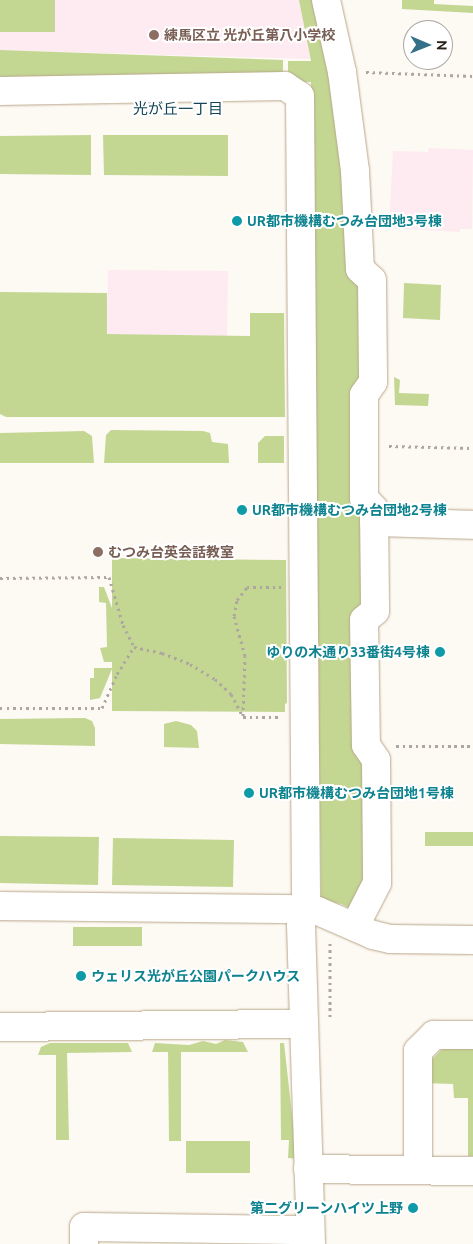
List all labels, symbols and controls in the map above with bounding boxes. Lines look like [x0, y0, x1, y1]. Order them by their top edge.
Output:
north arrow [403, 20, 453, 70]
place label: 練馬区立 光が丘第八小学校 [164, 27, 335, 43]
marker: 練馬区立 光が丘第八小学校 [148, 29, 160, 41]
text: N [434, 40, 450, 51]
district label: 光が丘一丁目 [133, 100, 223, 118]
place label: UR都市機構むつみ台団地3号棟 [247, 213, 442, 229]
marker: UR都市機構むつみ台団地3号棟 [231, 215, 243, 227]
place label: UR都市機構むつみ台団地2号棟 [252, 502, 447, 518]
marker: UR都市機構むつみ台団地2号棟 [236, 504, 248, 516]
place label: むつみ台英会話教室 [108, 544, 234, 560]
marker: むつみ台英会話教室 [92, 546, 104, 558]
place label: ゆりの木通り33番街4号棟 [266, 644, 430, 660]
marker: ゆりの木通り33番街4号棟 [434, 646, 446, 658]
place label: UR都市機構むつみ台団地1号棟 [259, 785, 454, 801]
marker: UR都市機構むつみ台団地1号棟 [243, 787, 255, 799]
place label: ウェリス光が丘公園パークハウス [91, 968, 301, 984]
marker: ウェリス光が丘公園パークハウス [75, 970, 87, 982]
place label: 第二グリーンハイツ上野 [249, 1200, 403, 1216]
marker: 第二グリーンハイツ上野 [407, 1202, 419, 1214]

